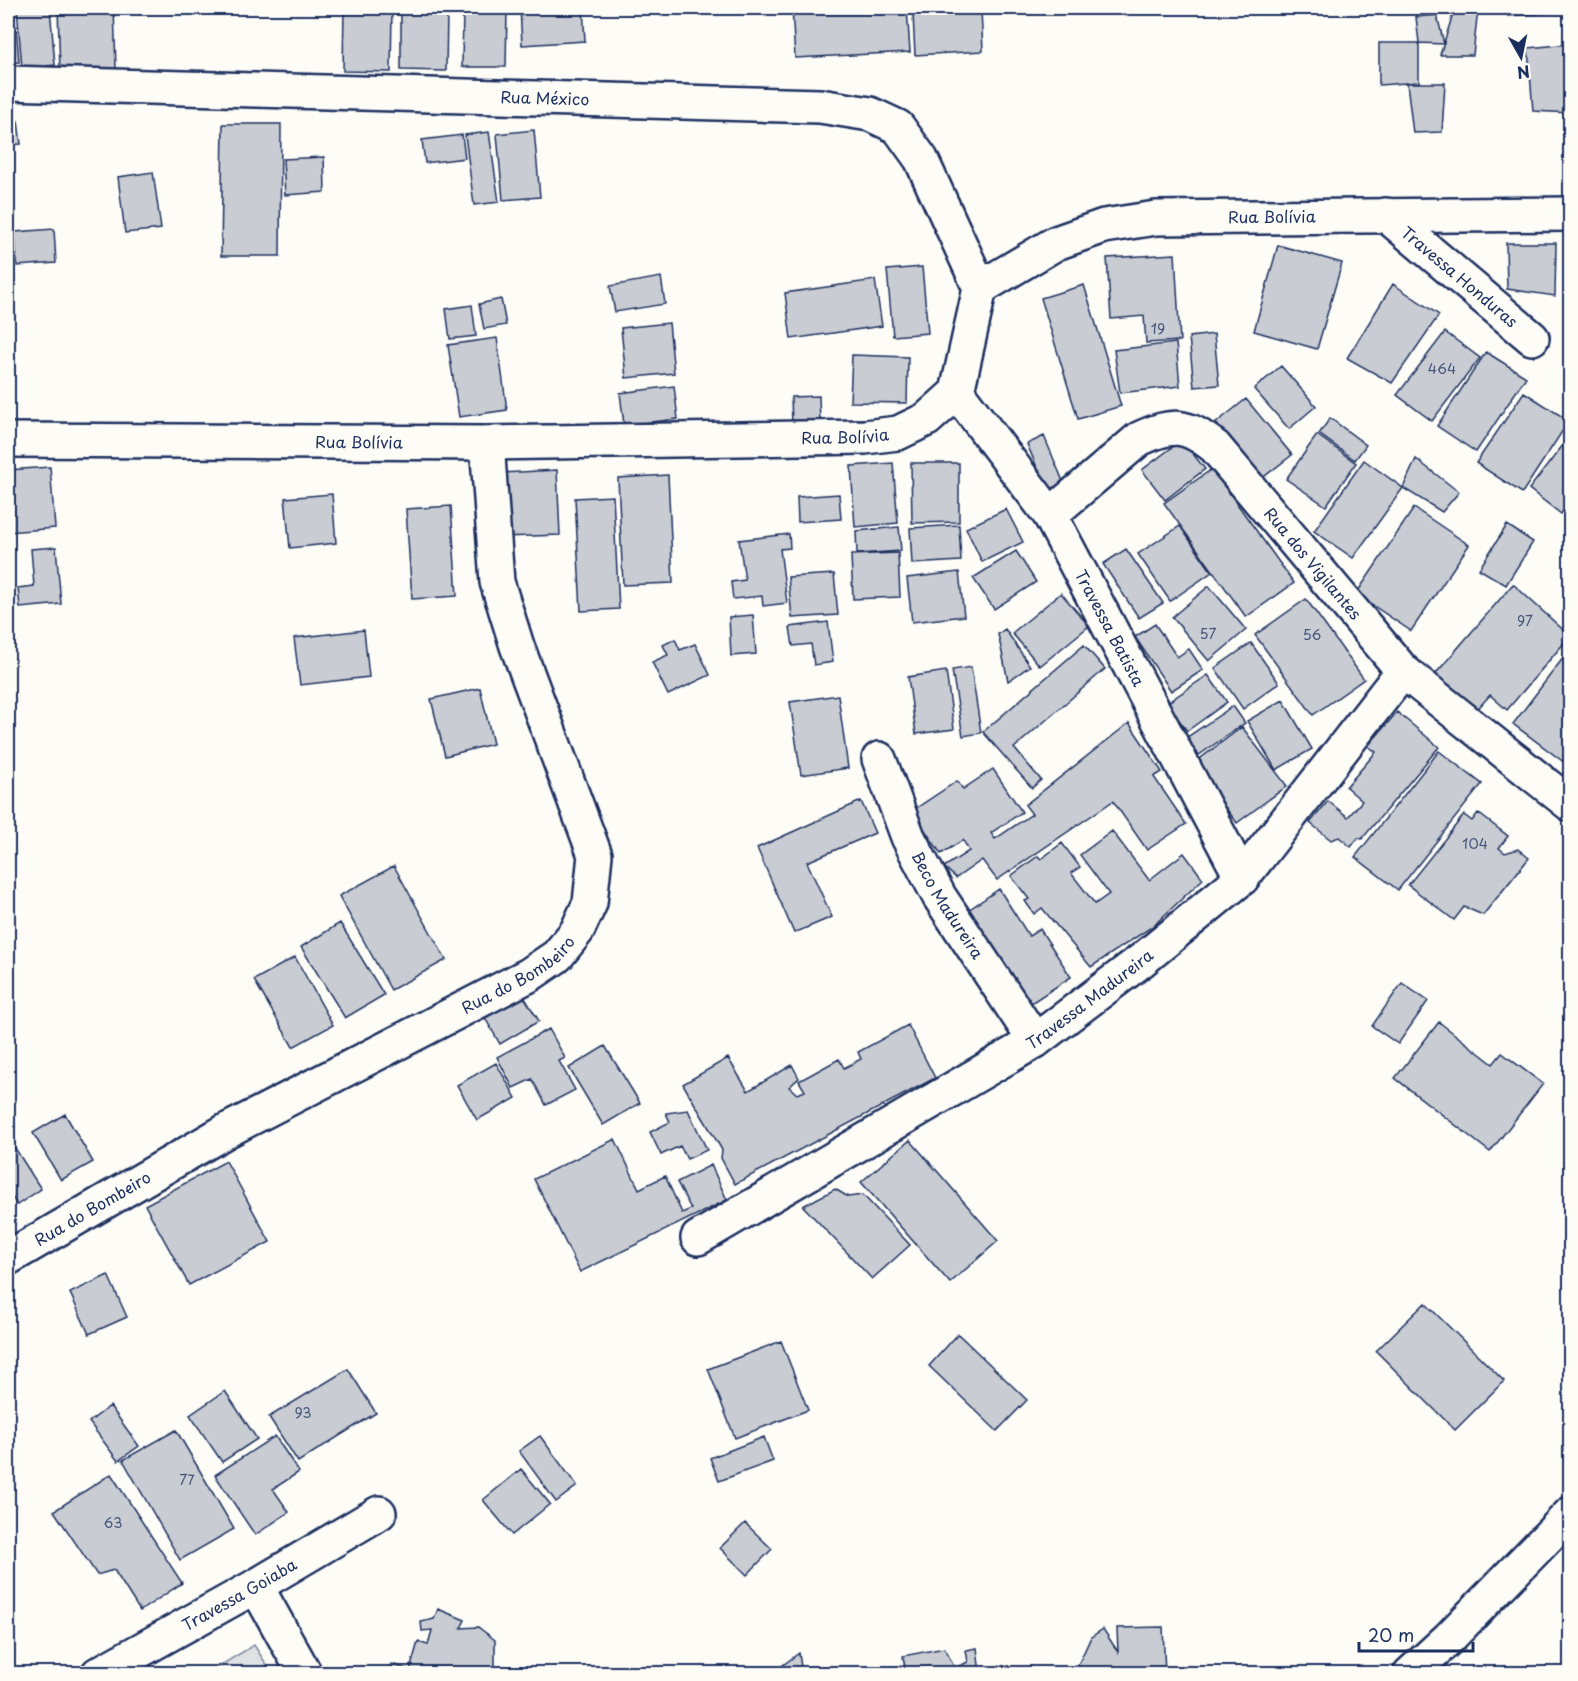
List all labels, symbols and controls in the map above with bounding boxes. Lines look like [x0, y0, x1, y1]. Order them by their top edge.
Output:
north arrow [1491, 27, 1551, 87]
text: N [1515, 60, 1532, 86]
street label: Rua México [500, 84, 590, 110]
street label: Rua Bolívia [1228, 203, 1316, 228]
street label: Travessa Honduras [1397, 220, 1524, 332]
house number: 19 [1151, 318, 1165, 339]
house number: 464 [1428, 358, 1456, 379]
street label: Rua Bolívia [801, 421, 890, 449]
street label: Rua Bolívia [315, 429, 403, 453]
street label: Rua dos Vigilantes [1259, 501, 1368, 624]
street label: Travessa Batista [1070, 565, 1151, 690]
house number: 97 [1517, 610, 1533, 631]
house number: 57 [1200, 623, 1216, 644]
house number: 56 [1303, 624, 1322, 645]
house number: 104 [1462, 833, 1488, 854]
street label: Beco Madureira [906, 847, 990, 963]
street label: Rua do Bombeiro [457, 930, 580, 1019]
street label: Travessa Madureira [1021, 943, 1158, 1055]
street label: Rua do Bombeiro [30, 1164, 155, 1251]
house number: 93 [294, 1402, 312, 1423]
house number: 77 [179, 1469, 195, 1490]
house number: 63 [104, 1512, 122, 1533]
street label: Travessa Goiaba [177, 1552, 301, 1636]
scale bar [1359, 1615, 1473, 1653]
text: 20 m [1368, 1621, 1414, 1648]

